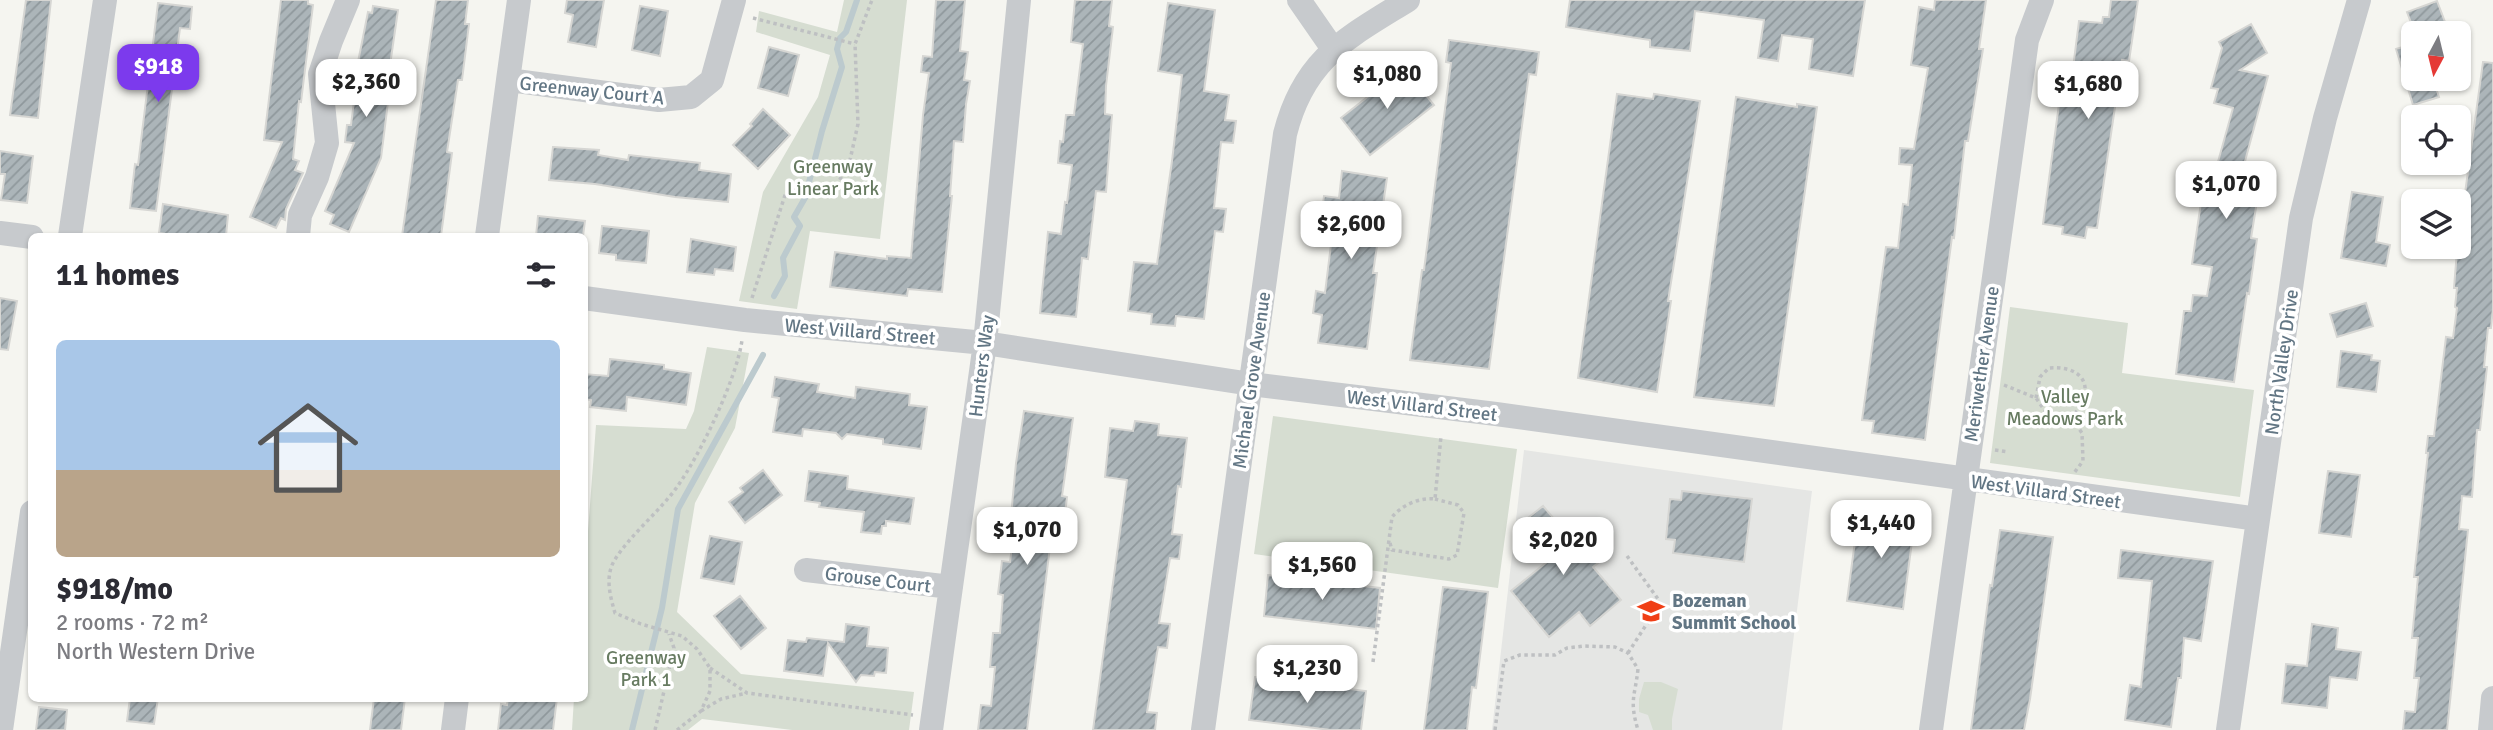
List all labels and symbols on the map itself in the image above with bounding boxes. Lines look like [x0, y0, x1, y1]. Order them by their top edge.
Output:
north arrow [2401, 21, 2471, 91]
pin: $918 [117, 44, 199, 104]
pin: $1,080 [1330, 52, 1444, 111]
pin: $2,360 [309, 60, 423, 119]
pin: $1,680 [2031, 61, 2145, 121]
street label: Greenway Court A [518, 71, 666, 111]
park label: Greenway Linear Park [787, 155, 879, 201]
pin: $1,070 [2169, 162, 2283, 221]
pin: $2,600 [1294, 202, 1408, 261]
street label: Meriwether Avenue [1959, 285, 2005, 444]
street label: North Valley Drive [2260, 288, 2304, 436]
street label: Michael Grove Avenue [1228, 290, 1276, 470]
street label: West Villard Street [783, 313, 937, 351]
street label: Hunters Way [964, 314, 1000, 419]
street label: West Villard Street [1345, 385, 1499, 427]
park label: Valley Meadows Park [2007, 385, 2124, 431]
street label: West Villard Street [1969, 470, 2123, 514]
pin: $1,440 [1824, 500, 1938, 560]
pin: $1,070 [970, 508, 1084, 567]
pin: $2,020 [1506, 518, 1620, 577]
pin: $1,560 [1265, 542, 1379, 602]
street label: Grouse Court [823, 562, 933, 598]
place label: Bozeman Summit School [1672, 589, 1796, 635]
school or university icon: Bozeman Summit School [1636, 596, 1666, 626]
park label: Greenway Park 1 [606, 646, 686, 692]
pin: $1,230 [1250, 646, 1364, 705]

